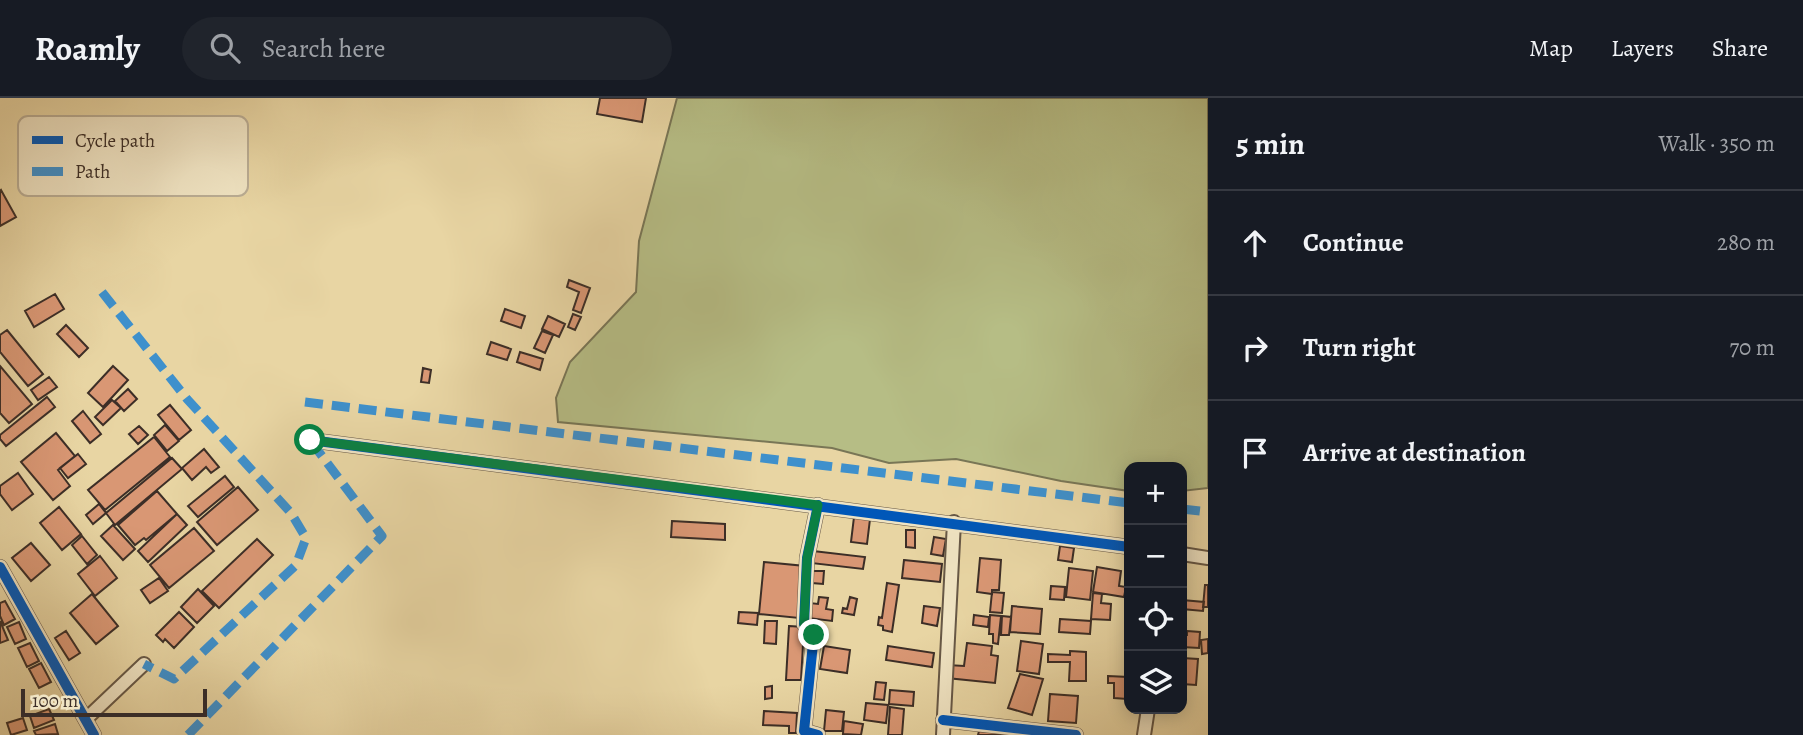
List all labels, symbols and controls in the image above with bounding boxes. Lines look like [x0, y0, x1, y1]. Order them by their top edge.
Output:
search box [182, 17, 672, 80]
text: Roamly [35, 26, 140, 71]
icon: search [206, 29, 244, 67]
text: Search here [262, 31, 385, 66]
text: Map [1529, 32, 1573, 64]
text: Layers [1611, 32, 1674, 64]
text: Share [1712, 32, 1768, 64]
legend [18, 116, 248, 196]
text: 5 min [1236, 124, 1305, 164]
text: Cycle path [75, 128, 155, 154]
text: Walk · 350 m [1659, 128, 1775, 159]
text: Path [75, 159, 110, 185]
icon: ahead [1236, 224, 1274, 262]
text: Continue [1303, 225, 1404, 260]
text: 280 m [1717, 227, 1775, 258]
icon: right [1236, 329, 1274, 367]
text: Turn right [1303, 330, 1416, 365]
text: 70 m [1729, 332, 1775, 363]
route start [294, 424, 325, 455]
icon: arrive [1236, 434, 1274, 472]
text: Arrive at destination [1303, 435, 1526, 470]
map controls [1124, 462, 1187, 714]
button: + [1124, 462, 1187, 525]
button: − [1124, 525, 1187, 588]
button: locate [1124, 588, 1187, 651]
route end [798, 619, 829, 650]
button: layers [1124, 651, 1187, 714]
scale bar [21, 686, 206, 718]
text: 100 m [32, 688, 78, 714]

